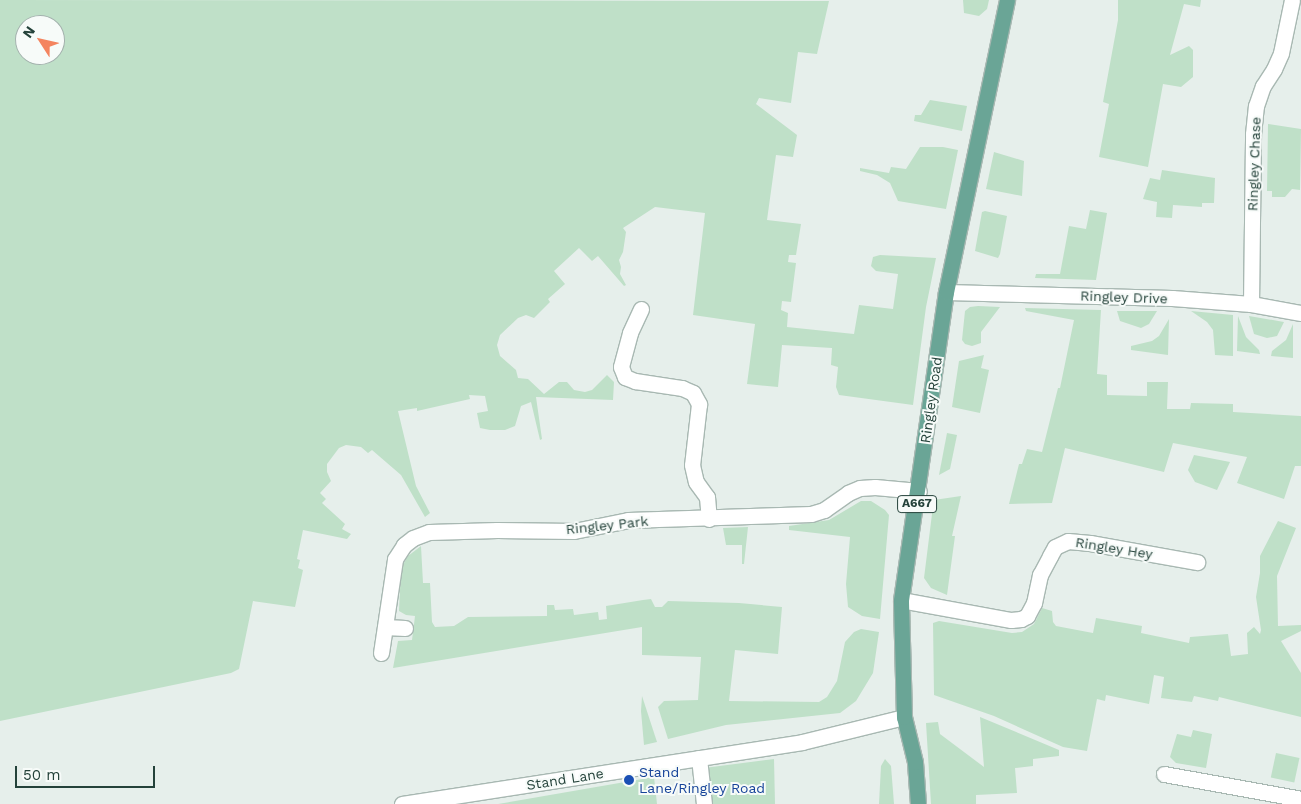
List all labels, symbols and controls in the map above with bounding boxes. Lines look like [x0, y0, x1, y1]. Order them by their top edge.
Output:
north arrow [15, 15, 65, 65]
text: N [19, 23, 38, 41]
street label: Ringley Chase [1244, 116, 1264, 212]
street label: Ringley Drive [1080, 287, 1168, 307]
street label: Ringley Road [917, 356, 945, 444]
road number: A667 [897, 494, 937, 514]
street label: Ringley Park [565, 512, 649, 538]
street label: Ringley Hey [1074, 534, 1154, 562]
scale bar [18, 756, 158, 788]
place label: Stand Lane/Ringley Road [639, 764, 765, 796]
street label: Stand Lane [525, 765, 605, 793]
text: 50 m [23, 766, 60, 784]
marker: Stand Lane/Ringley Road [623, 774, 635, 786]

